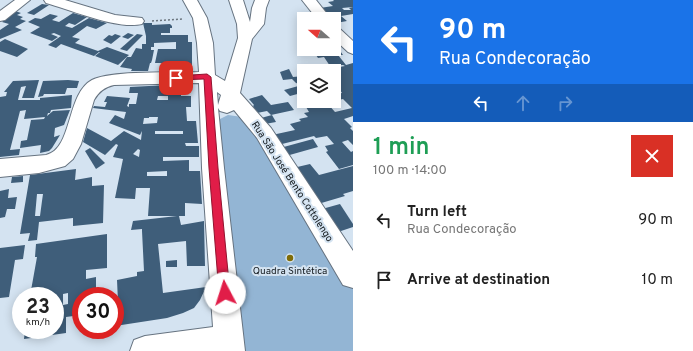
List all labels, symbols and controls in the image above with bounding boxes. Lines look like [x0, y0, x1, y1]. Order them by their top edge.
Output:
north arrow [297, 12, 341, 56]
map controls [297, 12, 341, 108]
text: 90 m [439, 13, 506, 49]
icon: left [373, 16, 425, 68]
text: Rua Condecoração [439, 48, 591, 71]
pin [159, 61, 193, 95]
button: layers [297, 64, 341, 108]
icon: arrive [165, 67, 187, 89]
icon: left [470, 92, 492, 114]
icon: ahead [512, 92, 534, 114]
icon: right [554, 92, 576, 114]
street label: Rua São José Bento Cottolengo [248, 119, 336, 245]
text: 1 min [373, 133, 430, 163]
button: close [631, 135, 673, 177]
text: 100 m · 14:00 [373, 163, 447, 179]
text: Turn left [407, 203, 467, 222]
icon: left [373, 209, 395, 231]
text: 90 m [638, 211, 673, 230]
text: Rua Condecoração [407, 222, 517, 238]
marker: Quadra Sintética [285, 253, 295, 263]
place label: Quadra Sintética [253, 265, 327, 278]
icon: arrive [373, 269, 395, 291]
text: Arrive at destination [407, 271, 550, 290]
text: 10 m [642, 271, 673, 290]
position arrow [204, 272, 246, 314]
speed limit sign: 30 [72, 287, 124, 339]
text: 23 [26, 295, 50, 321]
text: km/h [26, 316, 50, 329]

